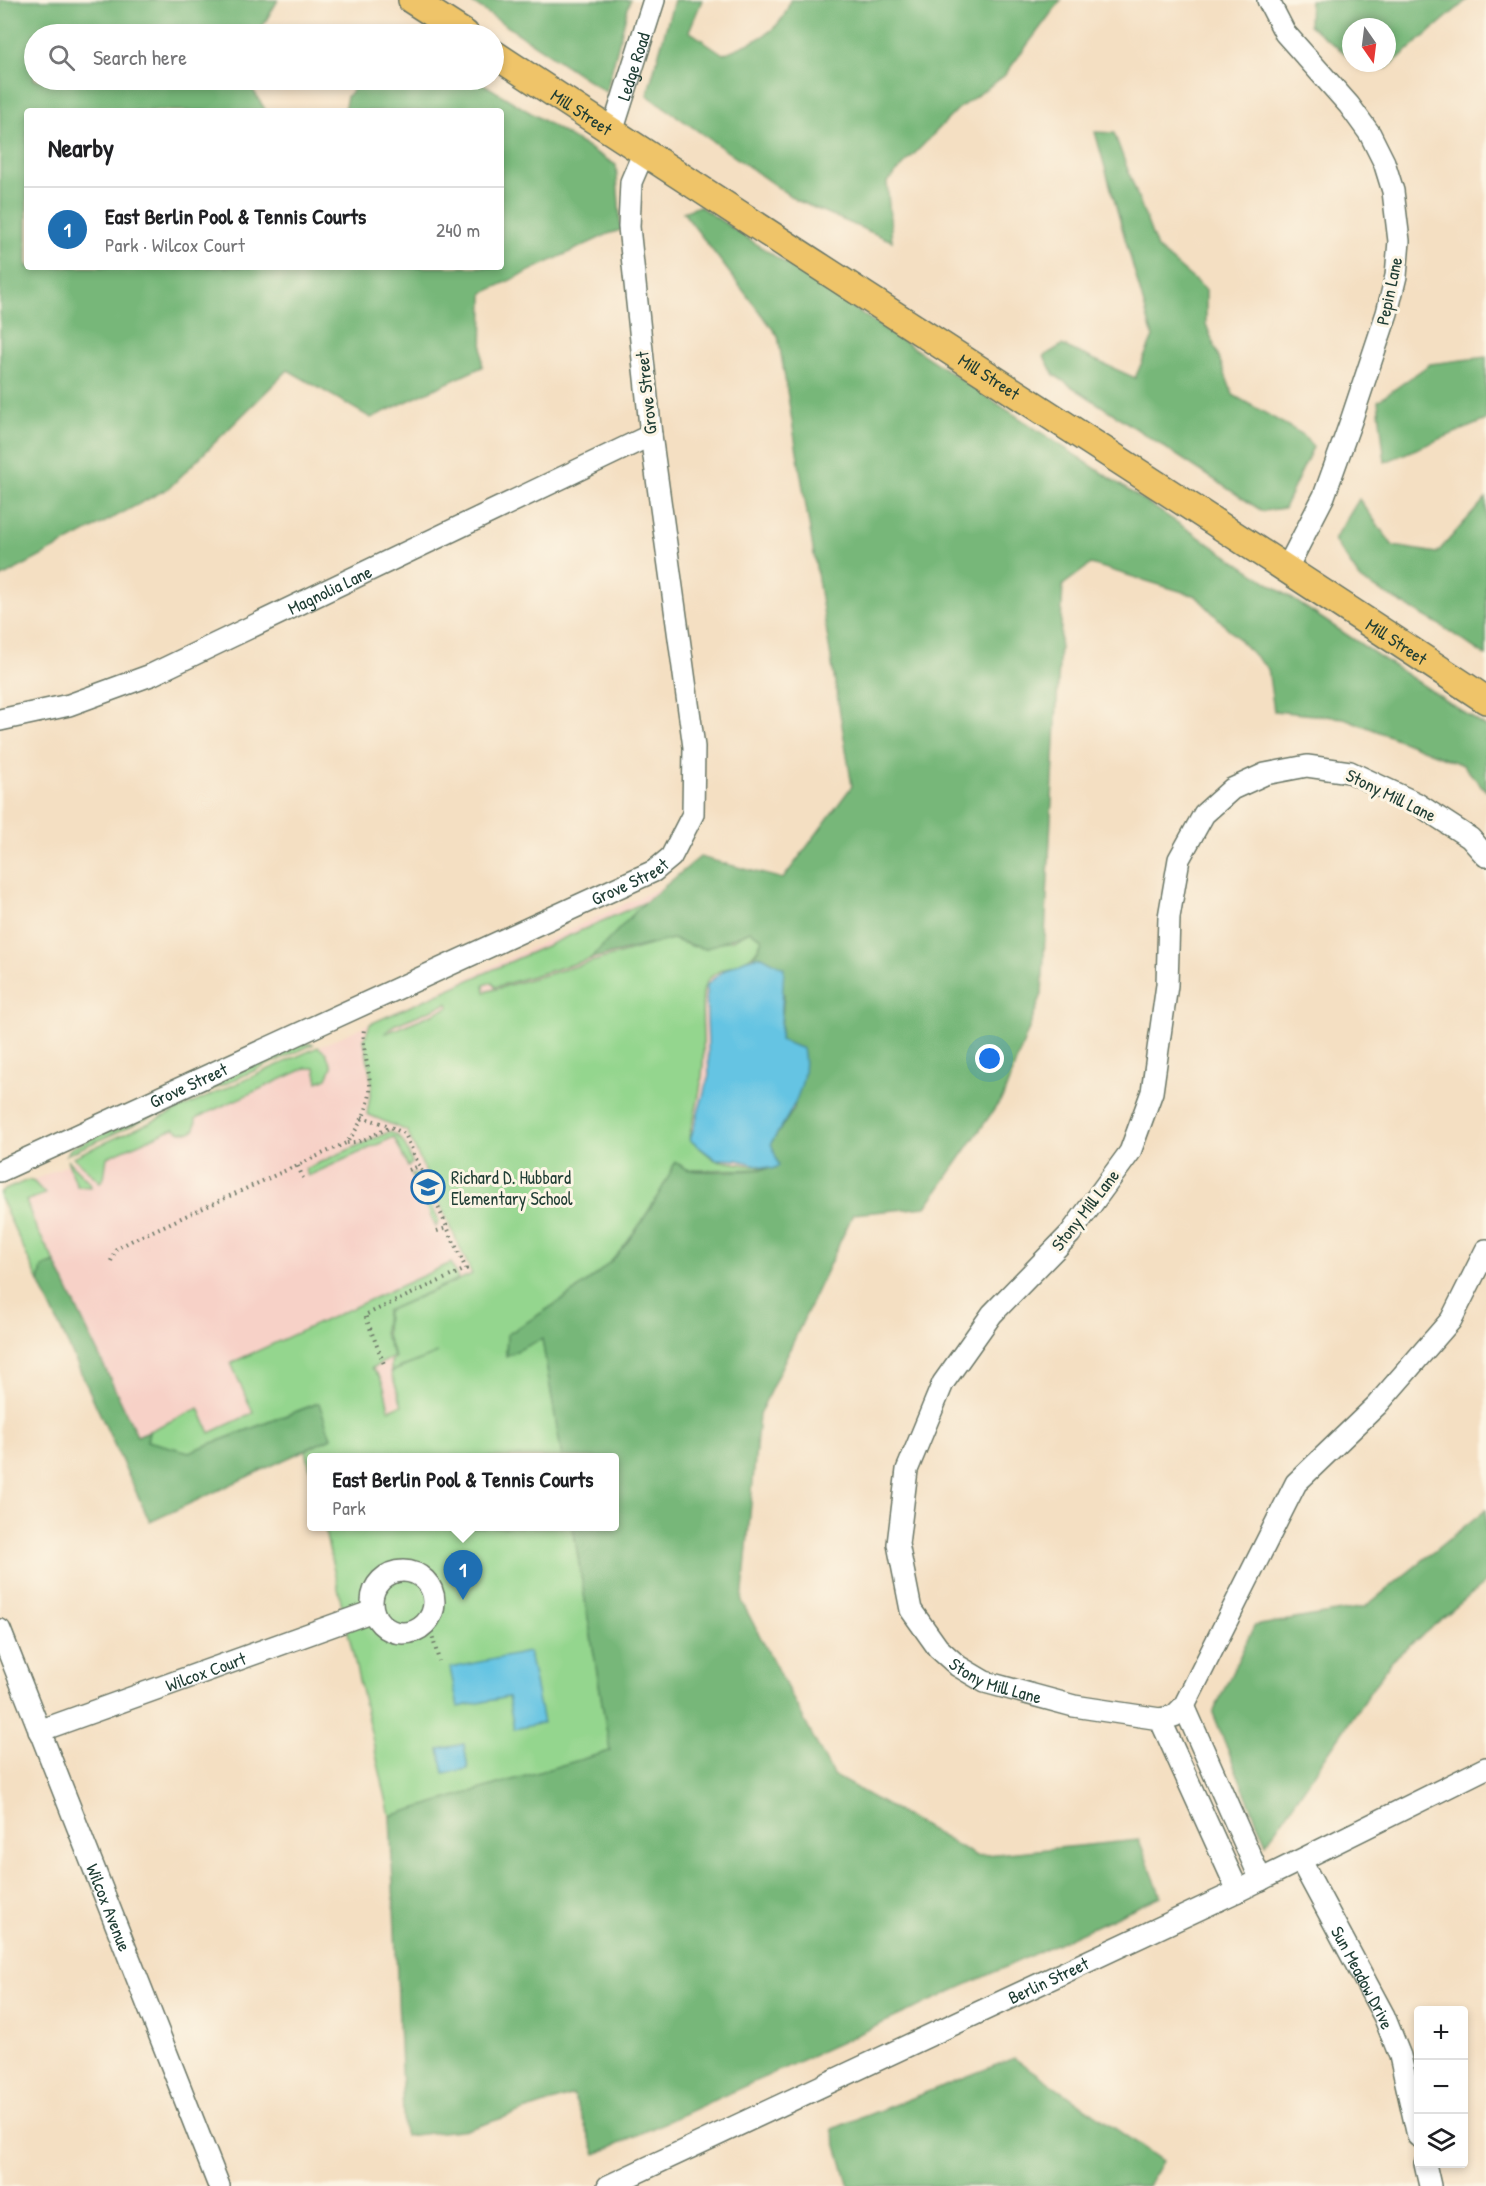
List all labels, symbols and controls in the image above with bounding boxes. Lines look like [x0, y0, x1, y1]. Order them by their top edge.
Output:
north arrow [1342, 18, 1396, 72]
search box [24, 24, 504, 90]
street label: Ledge Road [610, 29, 655, 103]
icon: search [45, 41, 78, 74]
text: Search here [93, 42, 187, 72]
street label: Mill Street [546, 82, 618, 141]
text: Nearby [48, 130, 114, 165]
text: East Berlin Pool & Tennis Courts [105, 201, 366, 231]
text: 1 [64, 216, 71, 243]
text: 240 m [436, 216, 480, 243]
text: Park · Wilcox Court [105, 231, 245, 258]
street label: Pepin Lane [1370, 255, 1408, 327]
street label: Mill Street [954, 347, 1026, 406]
street label: Grove Street [629, 350, 663, 436]
street label: Magnolia Lane [283, 558, 376, 620]
street label: Mill Street [1361, 612, 1433, 671]
street label: Stony Mill Lane [1342, 762, 1440, 828]
street label: Grove Street [587, 851, 674, 911]
your location [975, 1044, 1004, 1073]
street label: Grove Street [145, 1056, 232, 1113]
street label: Stony Mill Lane [1045, 1164, 1125, 1256]
place label: Richard D. Hubbard Elementary School [451, 1165, 573, 1211]
school or university icon: Richard D. Hubbard Elementary School [410, 1169, 446, 1205]
popup [307, 1453, 619, 1531]
text: East Berlin Pool & Tennis Courts [332, 1464, 594, 1494]
text: Park [332, 1494, 366, 1521]
pin: 1 [444, 1550, 482, 1600]
street label: Wilcox Court [162, 1645, 250, 1697]
street label: Stony Mill Lane [944, 1652, 1044, 1709]
street label: Wilcox Avenue [81, 1860, 138, 1955]
street label: Sun Meadow Drive [1326, 1921, 1400, 2033]
street label: Berlin Street [1004, 1950, 1093, 2010]
map controls [1414, 2006, 1468, 2168]
button: + [1414, 2006, 1468, 2060]
button: − [1414, 2060, 1468, 2114]
button: layers [1414, 2114, 1468, 2168]

